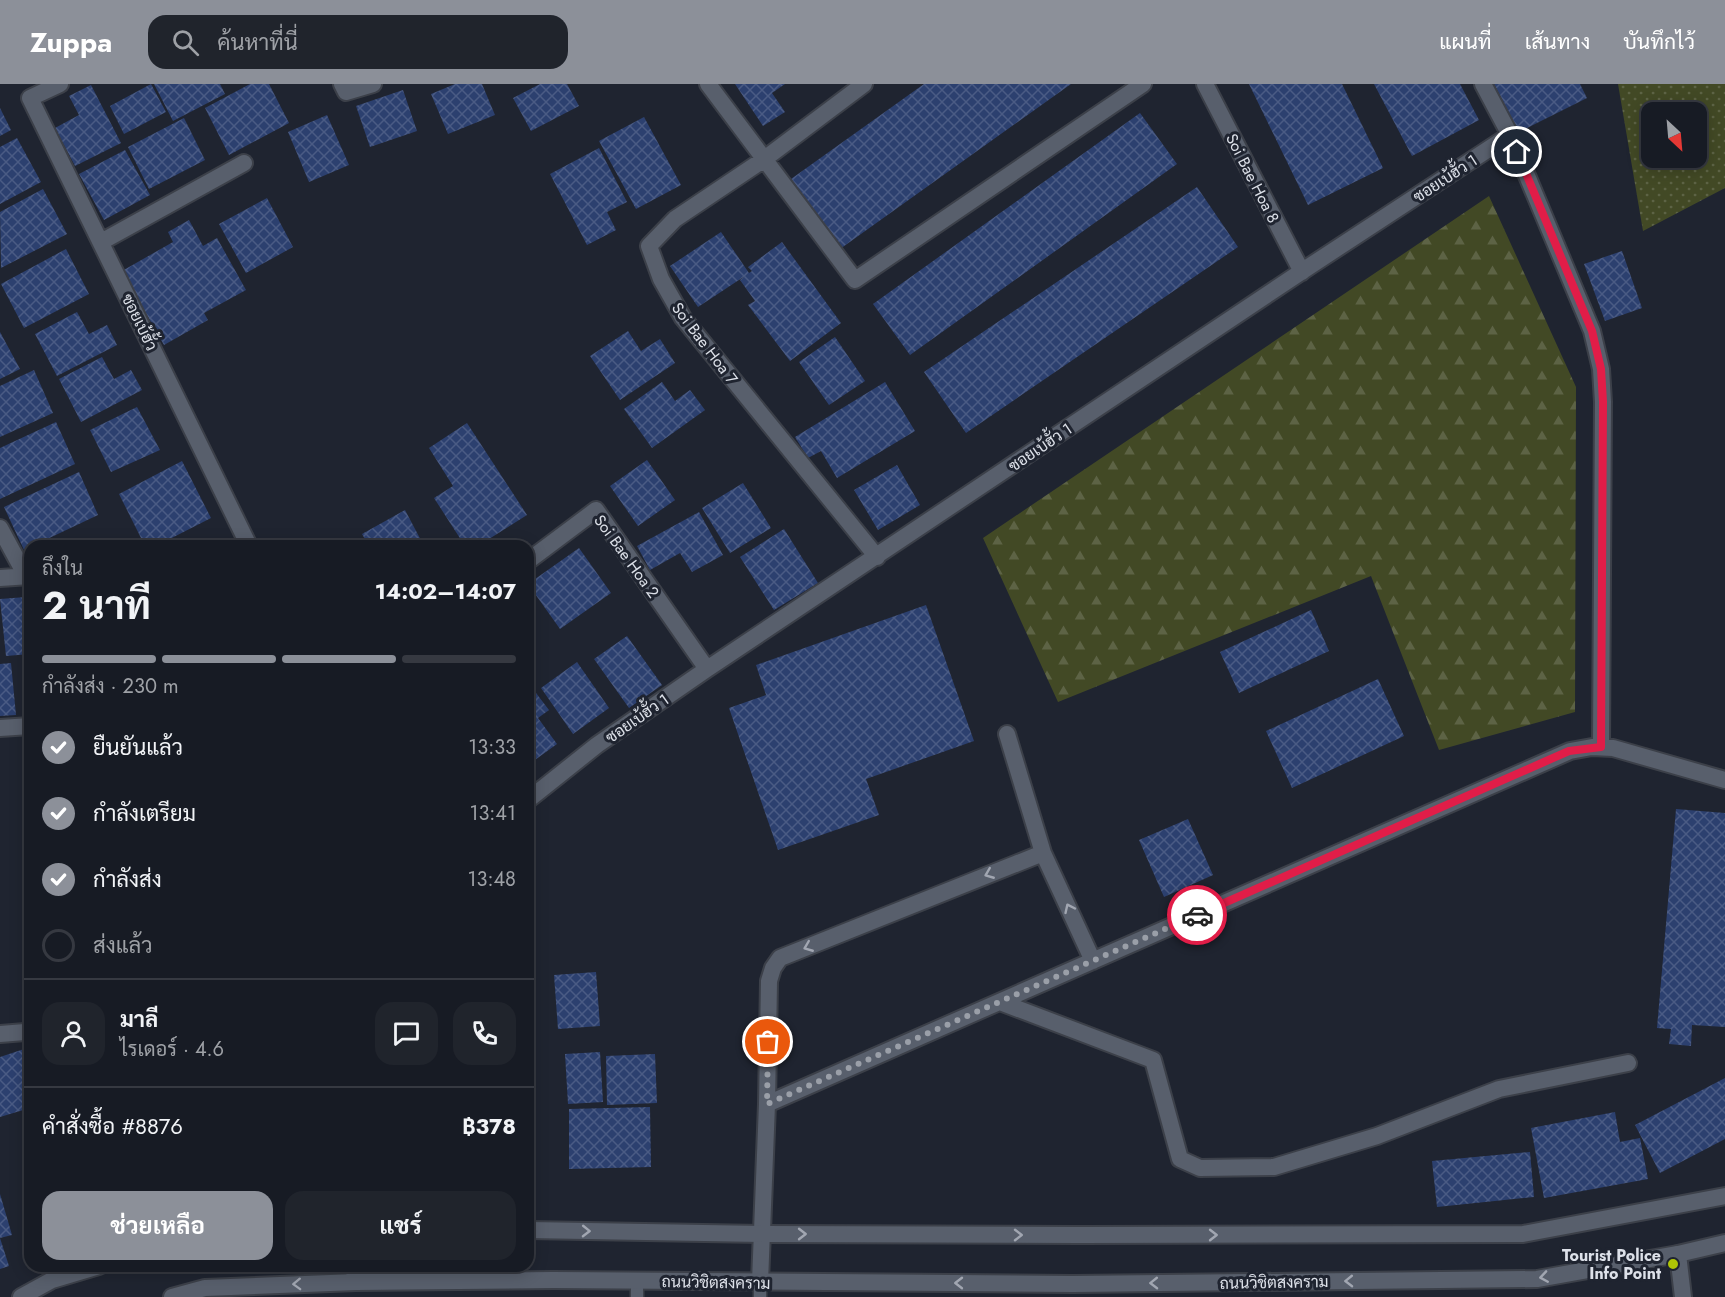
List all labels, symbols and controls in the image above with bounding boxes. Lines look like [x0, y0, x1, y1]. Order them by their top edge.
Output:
search box [148, 15, 568, 69]
text: Zuppa [30, 22, 112, 63]
icon: search [169, 26, 202, 59]
text: ค้นหาที่นี่ [217, 26, 298, 58]
text: แผนที่ [1439, 27, 1492, 57]
text: เส้นทาง [1525, 27, 1590, 57]
text: บันทึกไว้ [1623, 27, 1695, 57]
north arrow [1641, 102, 1707, 168]
map controls [1641, 102, 1707, 168]
pin [1491, 126, 1542, 177]
street label: Soi Bae Hoa 8 [1220, 130, 1285, 227]
icon: home [1500, 135, 1533, 168]
street label: ซอยเบ้ฮั้ว 1 [1407, 147, 1482, 208]
street label: ซอยเบ้ฮั้ว [116, 289, 165, 355]
street label: Soi Bae Hoa 7 [666, 298, 743, 390]
street label: ซอยเบ้ฮั้ว 1 [1002, 415, 1077, 477]
street label: Soi Bae Hoa 2 [589, 510, 665, 603]
text: ถึงใน [42, 554, 83, 583]
text: 14:02–14:07 [375, 575, 516, 607]
text: 2 นาที [42, 577, 151, 634]
text: กำลังส่ง · 230 m [42, 672, 178, 701]
street label: ซอยเบ้ฮั้ว 1 [599, 686, 674, 749]
icon: check [42, 731, 75, 764]
text: ยืนยันแล้ว [93, 731, 183, 763]
text: 13:33 [468, 733, 516, 762]
icon: check [42, 797, 75, 830]
text: กำลังเตรียม [93, 797, 196, 829]
text: 13:41 [469, 799, 516, 828]
icon: check [42, 863, 75, 896]
text: กำลังส่ง [93, 863, 162, 895]
text: 13:48 [468, 865, 516, 894]
one-way arrow [984, 867, 995, 880]
courier [1167, 885, 1227, 945]
icon: car [1181, 899, 1214, 932]
one-way arrow [1064, 903, 1076, 914]
text: ส่งแล้ว [93, 929, 153, 961]
one-way arrow [803, 940, 814, 952]
button: person [42, 1002, 105, 1065]
button: chat [375, 1002, 438, 1065]
button: phone [453, 1002, 516, 1065]
text: มาลี [120, 1003, 158, 1035]
pin [742, 1016, 793, 1067]
icon: bag [751, 1025, 784, 1058]
text: ไรเดอร์ · 4.6 [120, 1035, 224, 1064]
text: คำสั่งซื้อ #8876 [42, 1110, 183, 1142]
text: ฿378 [462, 1110, 516, 1142]
button: ช่วยเหลือ [42, 1191, 273, 1260]
button: แชร์ [285, 1191, 516, 1260]
one-way arrow [582, 1225, 591, 1237]
one-way arrow [798, 1228, 807, 1240]
one-way arrow [1014, 1229, 1023, 1241]
one-way arrow [1209, 1229, 1218, 1241]
place label: Tourist Police Info Point [1562, 1244, 1662, 1285]
marker: Tourist Police Info Point [1666, 1257, 1680, 1271]
street label: ถนนวิชิตสงคราม [661, 1270, 771, 1295]
street label: ถนนวิชิตสงคราม [1219, 1270, 1329, 1295]
one-way arrow [1539, 1271, 1549, 1283]
one-way arrow [1345, 1275, 1354, 1287]
one-way arrow [955, 1277, 964, 1289]
one-way arrow [1150, 1277, 1159, 1289]
one-way arrow [293, 1278, 302, 1291]

